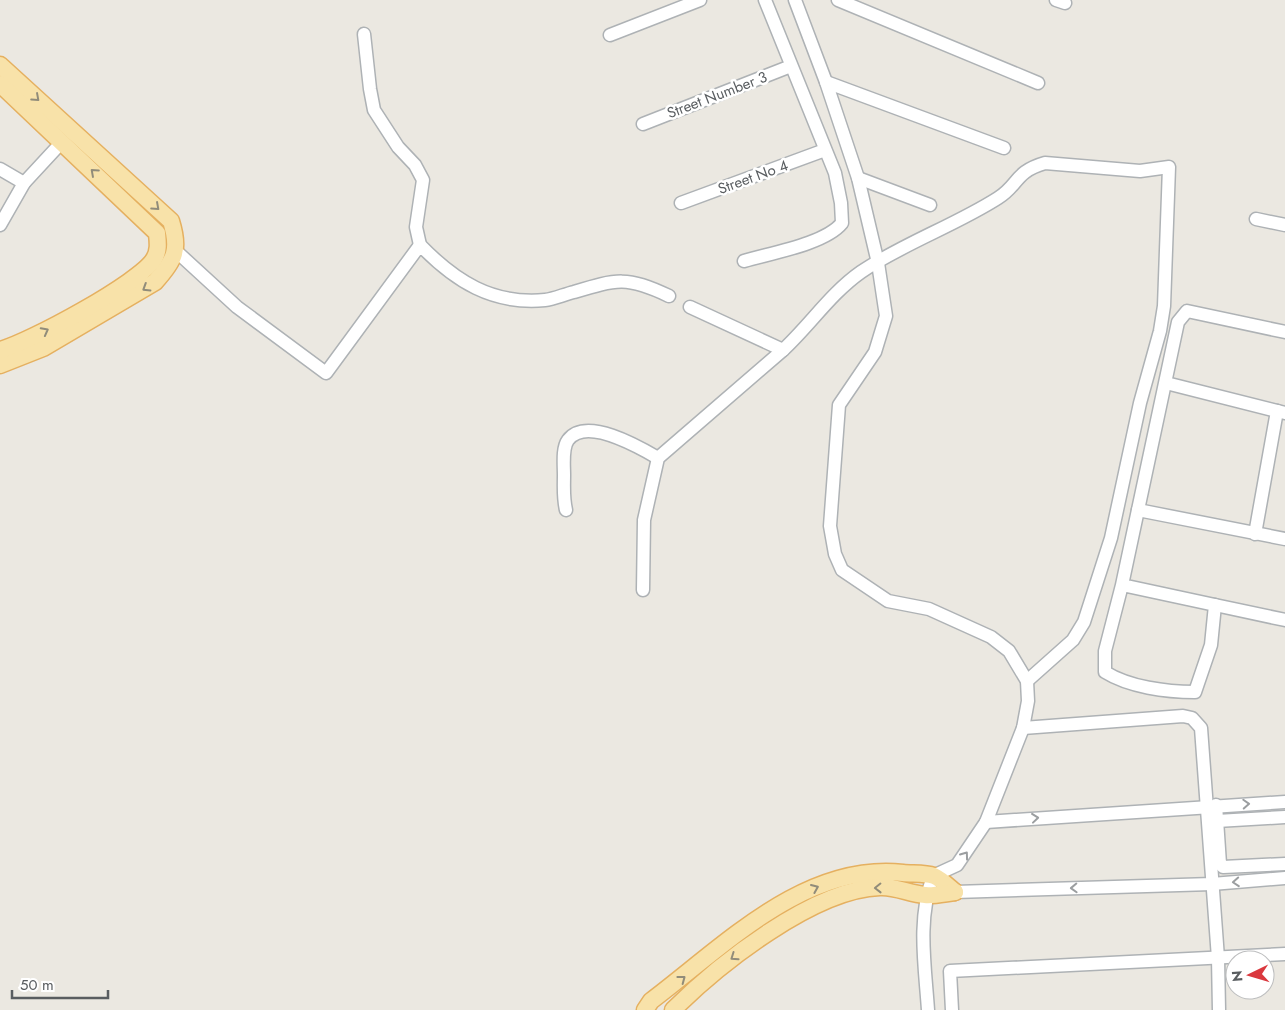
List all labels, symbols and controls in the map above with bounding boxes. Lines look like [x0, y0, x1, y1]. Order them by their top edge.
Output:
street label: Street Number 3 [664, 66, 770, 124]
one-way arrow [31, 92, 40, 101]
street label: Street No 4 [715, 154, 791, 200]
one-way arrow [90, 169, 99, 178]
one-way arrow [151, 201, 160, 210]
one-way arrow [143, 281, 152, 291]
one-way arrow [40, 327, 49, 337]
one-way arrow [1242, 798, 1250, 809]
one-way arrow [1031, 813, 1039, 824]
one-way arrow [959, 851, 968, 861]
one-way arrow [1232, 876, 1240, 887]
one-way arrow [810, 883, 819, 894]
one-way arrow [874, 883, 882, 893]
one-way arrow [1070, 883, 1078, 894]
north arrow [1225, 950, 1275, 1000]
one-way arrow [730, 951, 740, 960]
scale bar [12, 968, 109, 1000]
text: N [1227, 970, 1247, 983]
text: 50 m [20, 974, 54, 996]
one-way arrow [676, 976, 685, 984]

